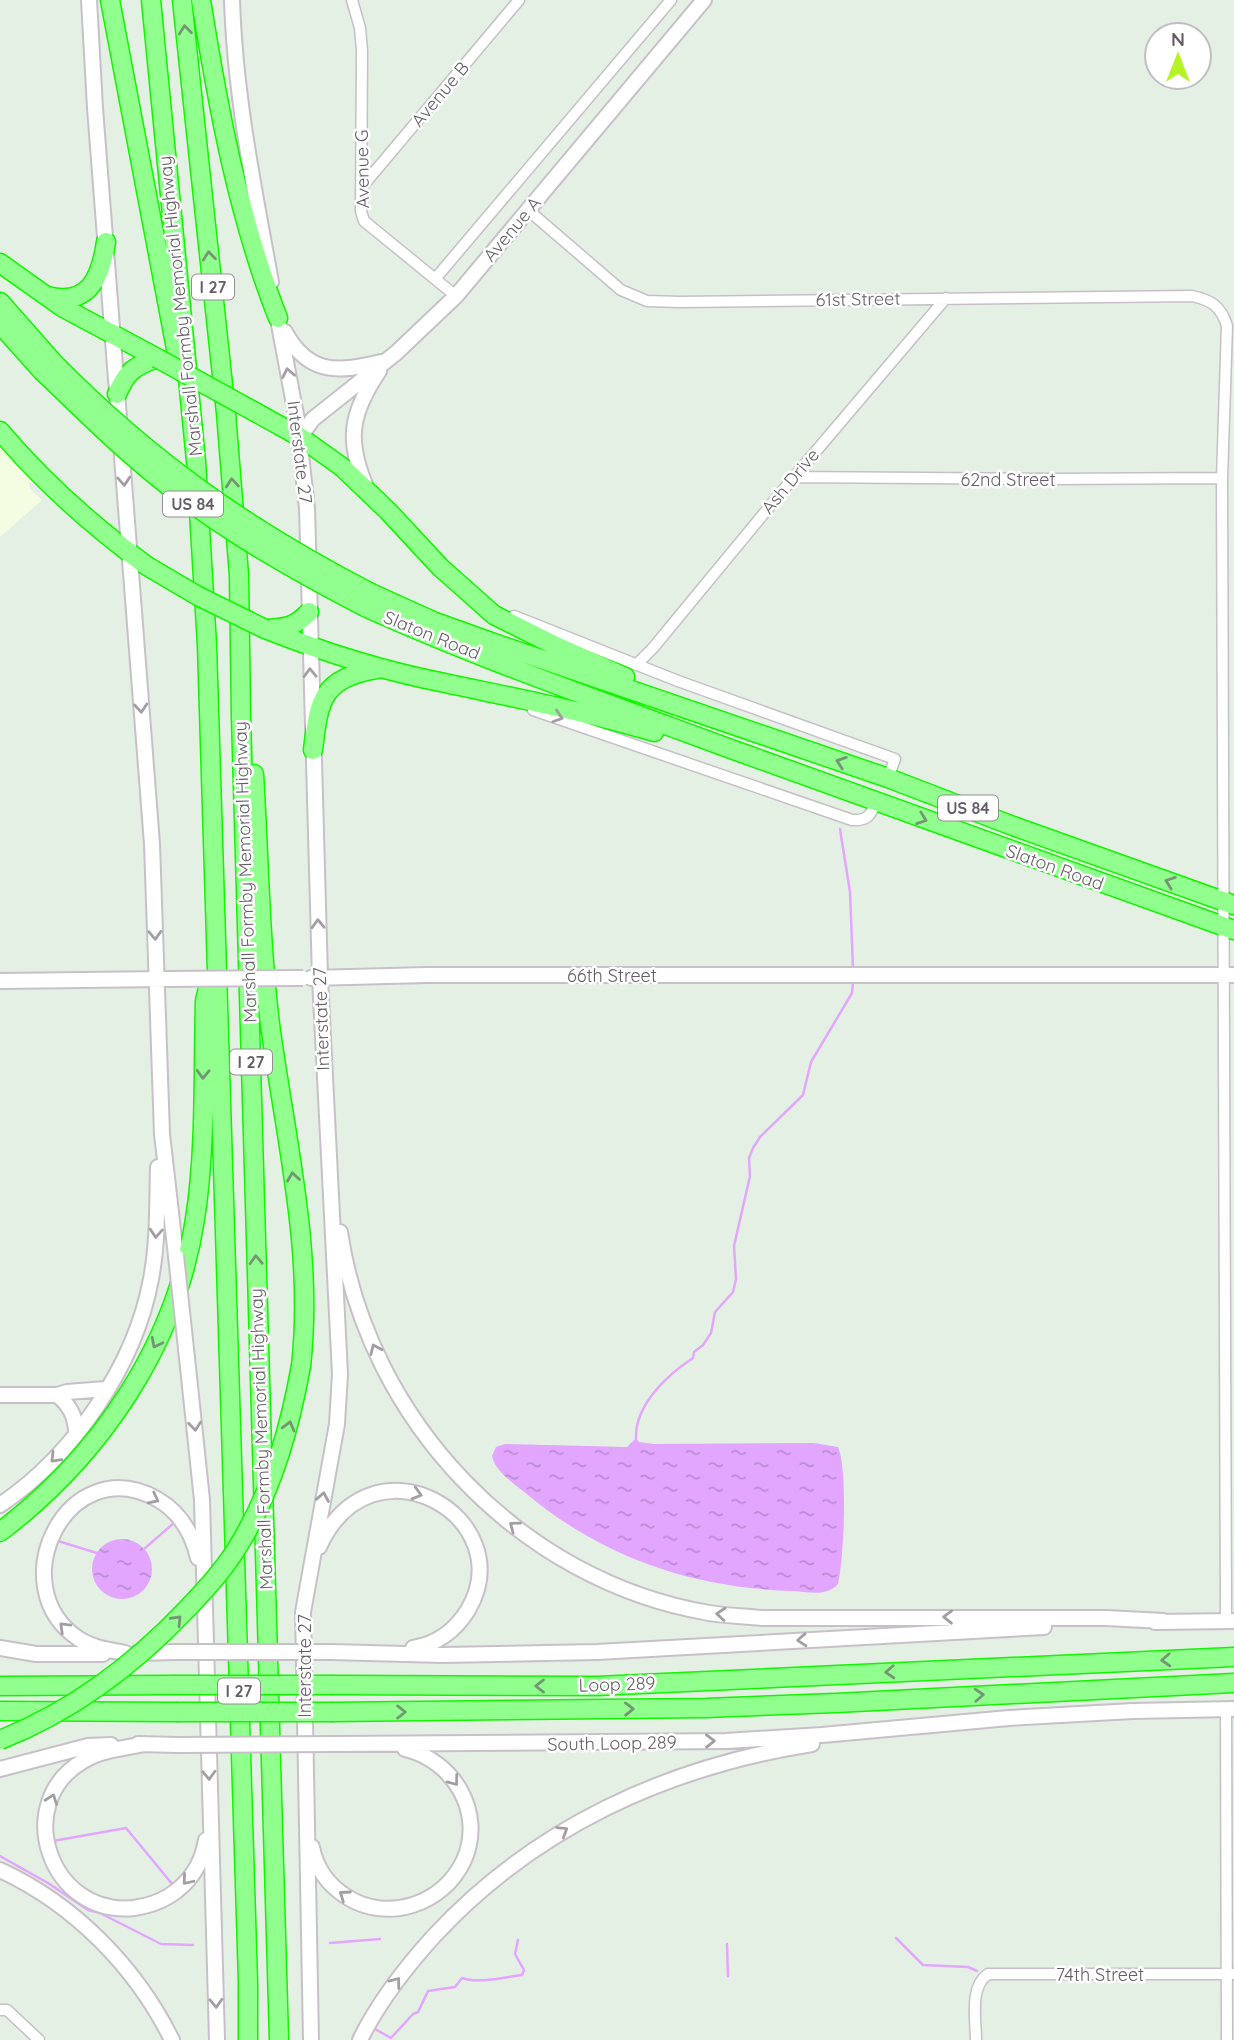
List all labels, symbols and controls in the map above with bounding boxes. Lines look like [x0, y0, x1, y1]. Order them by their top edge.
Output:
north arrow [1143, 21, 1213, 91]
one-way arrow [178, 24, 193, 35]
text: N [1171, 27, 1185, 51]
street label: Avenue B [406, 57, 474, 131]
street label: Avenue G [350, 129, 374, 209]
street label: Marshall Formby Memorial Highway [153, 155, 207, 457]
street label: Avenue A [478, 191, 546, 266]
one-way arrow [202, 250, 217, 262]
road number: I 27 [192, 274, 234, 300]
street label: 61st Street [815, 287, 901, 311]
one-way arrow [282, 367, 297, 379]
street label: Interstate 27 [282, 399, 318, 505]
street label: Ash Drive [756, 444, 824, 518]
street label: 62nd Street [960, 468, 1056, 491]
one-way arrow [116, 476, 131, 487]
one-way arrow [225, 477, 240, 488]
road number: US 84 [163, 491, 223, 516]
street label: Slaton Road [380, 605, 484, 665]
one-way arrow [303, 667, 318, 678]
one-way arrow [133, 703, 148, 714]
one-way arrow [551, 709, 563, 723]
street label: Marshall Formby Memorial Highway [228, 721, 262, 1023]
one-way arrow [835, 756, 848, 770]
road number: US 84 [938, 796, 998, 820]
one-way arrow [915, 811, 927, 825]
street label: Slaton Road [1003, 839, 1107, 895]
one-way arrow [1164, 876, 1176, 890]
one-way arrow [310, 919, 326, 929]
one-way arrow [148, 930, 163, 941]
street label: 66th Street [567, 964, 657, 987]
street label: Interstate 27 [308, 967, 334, 1071]
road number: I 27 [230, 1050, 272, 1074]
one-way arrow [195, 1068, 210, 1079]
one-way arrow [285, 1171, 300, 1182]
one-way arrow [149, 1228, 164, 1239]
one-way arrow [249, 1254, 264, 1265]
street label: Marshall Formby Memorial Highway [244, 1288, 278, 1590]
one-way arrow [151, 1336, 164, 1348]
one-way arrow [369, 1344, 383, 1356]
one-way arrow [281, 1420, 295, 1432]
one-way arrow [187, 1421, 202, 1432]
one-way arrow [50, 1450, 63, 1463]
one-way arrow [411, 1485, 423, 1500]
one-way arrow [147, 1490, 159, 1504]
one-way arrow [315, 1491, 330, 1503]
one-way arrow [509, 1522, 522, 1535]
one-way arrow [715, 1607, 726, 1622]
one-way arrow [942, 1609, 953, 1625]
street label: Interstate 27 [293, 1614, 316, 1718]
one-way arrow [168, 1615, 181, 1628]
one-way arrow [59, 1622, 72, 1635]
one-way arrow [796, 1632, 807, 1647]
one-way arrow [1160, 1652, 1171, 1667]
one-way arrow [884, 1664, 895, 1679]
street label: Loop 289 [578, 1671, 656, 1697]
one-way arrow [534, 1678, 545, 1694]
road number: I 27 [218, 1679, 260, 1704]
one-way arrow [973, 1688, 984, 1703]
one-way arrow [624, 1701, 635, 1717]
one-way arrow [397, 1704, 407, 1720]
street label: South Loop 289 [547, 1730, 677, 1756]
one-way arrow [705, 1733, 716, 1749]
one-way arrow [201, 1771, 217, 1781]
one-way arrow [446, 1773, 458, 1785]
one-way arrow [44, 1793, 58, 1805]
one-way arrow [556, 1826, 569, 1839]
one-way arrow [183, 1872, 195, 1885]
one-way arrow [339, 1891, 352, 1903]
street label: 74th Street [1056, 1963, 1144, 1986]
one-way arrow [387, 1977, 400, 1990]
one-way arrow [208, 1998, 224, 2008]

